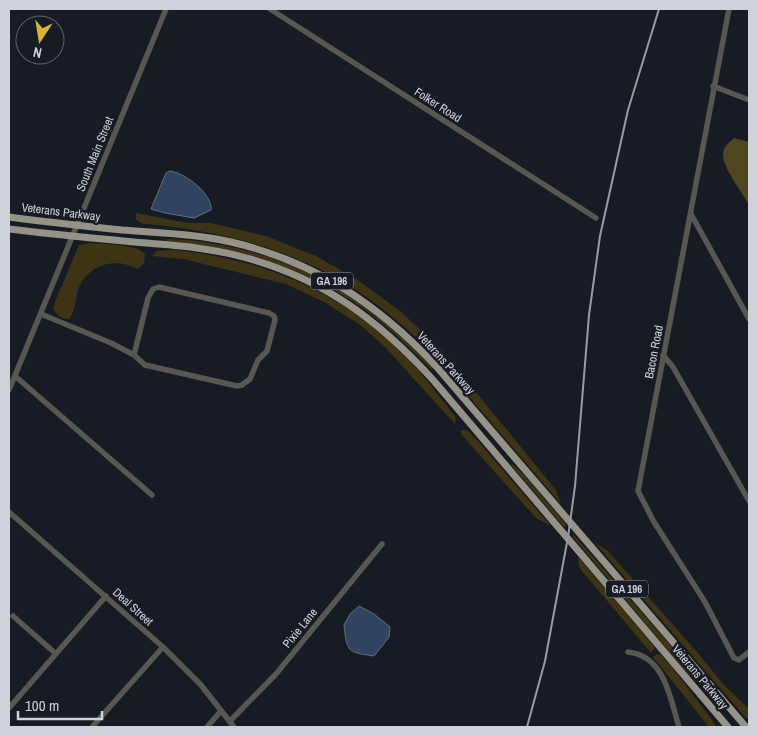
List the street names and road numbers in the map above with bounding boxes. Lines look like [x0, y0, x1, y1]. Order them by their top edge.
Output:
street label: Folker Road [411, 84, 465, 126]
street label: South Main Street [73, 114, 117, 194]
street label: Veterans Parkway [21, 199, 101, 225]
road number: GA 196 [311, 272, 353, 290]
street label: Bacon Road [641, 324, 667, 380]
street label: Veterans Parkway [414, 328, 479, 398]
road number: GA 196 [606, 580, 648, 598]
street label: Deal Street [109, 585, 157, 630]
street label: Pixie Lane [279, 605, 321, 651]
street label: Veterans Parkway [668, 641, 732, 713]

